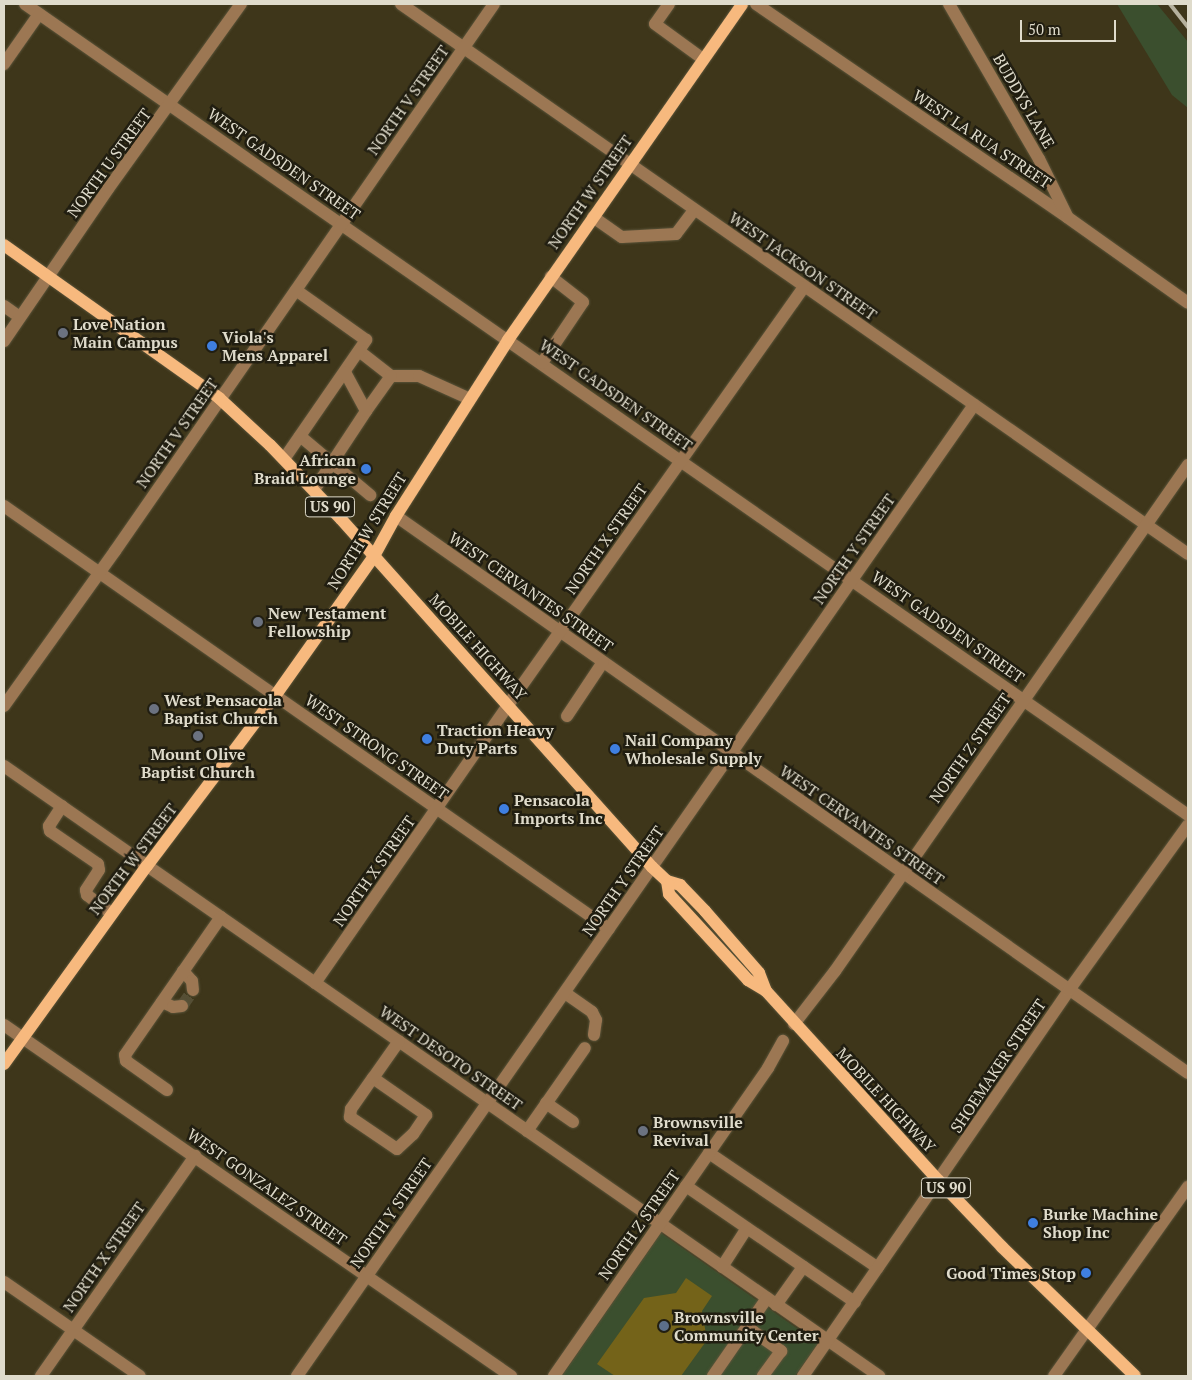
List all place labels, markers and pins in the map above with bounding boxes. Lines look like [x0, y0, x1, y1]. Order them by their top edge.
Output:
place label: Love Nation Main Campus [73, 314, 178, 352]
marker: Love Nation Main Campus [57, 327, 69, 339]
place label: Viola's Mens Apparel [222, 327, 328, 365]
marker: Viola's Mens Apparel [206, 340, 218, 352]
place label: African Braid Lounge [254, 450, 356, 488]
marker: African Braid Lounge [360, 463, 372, 475]
place label: New Testament Fellowship [268, 603, 386, 641]
marker: New Testament Fellowship [252, 616, 264, 628]
place label: West Pensacola Baptist Church [164, 690, 282, 728]
marker: West Pensacola Baptist Church [148, 703, 160, 715]
place label: Traction Heavy Duty Parts [437, 720, 554, 758]
marker: Mount Olive Baptist Church [192, 730, 204, 742]
place label: Nail Company Wholesale Supply [625, 730, 762, 768]
marker: Traction Heavy Duty Parts [421, 733, 433, 745]
marker: Nail Company Wholesale Supply [609, 743, 621, 755]
place label: Mount Olive Baptist Church [141, 744, 255, 782]
place label: Pensacola Imports Inc [514, 790, 603, 828]
marker: Pensacola Imports Inc [498, 803, 510, 815]
place label: Brownsville Revival [653, 1112, 743, 1150]
marker: Brownsville Revival [637, 1125, 649, 1137]
place label: Burke Machine Shop Inc [1043, 1204, 1158, 1242]
marker: Burke Machine Shop Inc [1027, 1217, 1039, 1229]
place label: Good Times Stop [946, 1263, 1076, 1283]
marker: Good Times Stop [1080, 1267, 1092, 1279]
place label: Brownsville Community Center [674, 1307, 819, 1345]
marker: Brownsville Community Center [658, 1320, 670, 1332]

